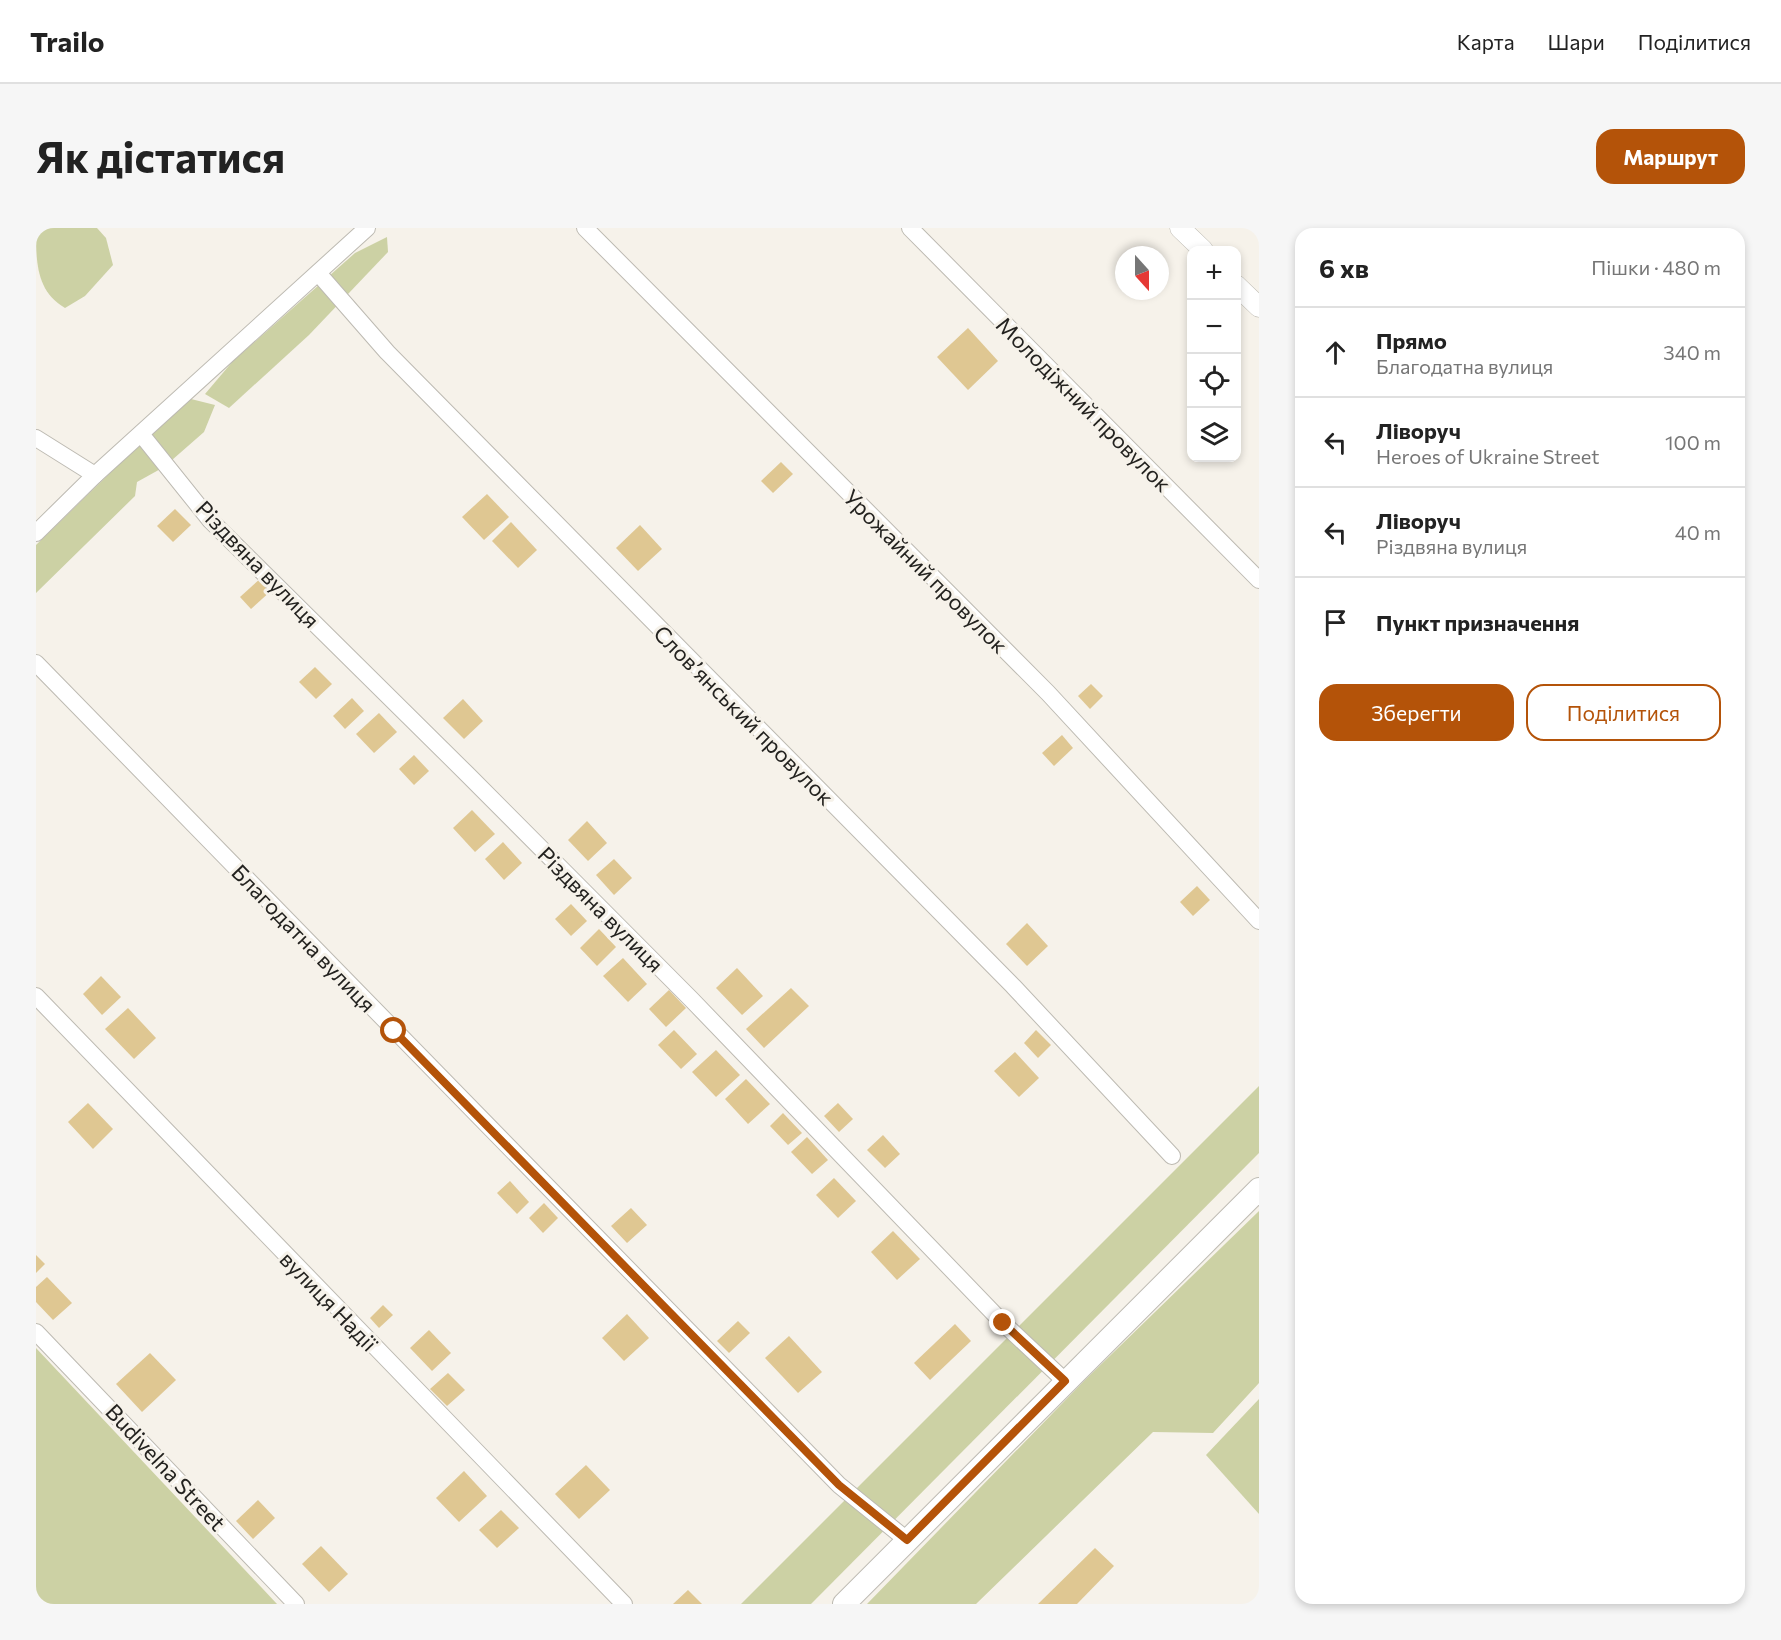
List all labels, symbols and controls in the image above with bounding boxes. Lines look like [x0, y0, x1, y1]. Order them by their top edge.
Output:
text: Trailo [30, 24, 105, 58]
text: Карта [1457, 29, 1515, 54]
text: Шари [1548, 29, 1605, 54]
text: Поділитися [1638, 29, 1751, 54]
button: Маршрут [1596, 129, 1745, 184]
text: Як дістатися [36, 130, 285, 182]
north arrow [1115, 246, 1169, 300]
map controls [1187, 246, 1241, 462]
button: + [1187, 246, 1241, 300]
text: 6 хв [1319, 252, 1369, 283]
text: Пішки · 480 m [1591, 255, 1721, 279]
button: − [1187, 300, 1241, 354]
street label: Молодіжний провулок [991, 311, 1177, 497]
text: Прямо [1376, 327, 1447, 354]
icon: ahead [1319, 336, 1352, 369]
text: 340 m [1663, 340, 1721, 364]
button: locate [1187, 354, 1241, 408]
text: Благодатна вулиця [1376, 354, 1553, 378]
button: layers [1187, 408, 1241, 462]
text: Ліворуч [1376, 417, 1461, 444]
icon: left [1319, 426, 1352, 459]
text: 100 m [1665, 430, 1721, 454]
text: Heroes of Ukraine Street [1376, 444, 1599, 468]
street label: Урожайний провулок [838, 483, 1014, 659]
street label: Різдвяна вулиця [191, 495, 325, 633]
text: Ліворуч [1376, 507, 1461, 534]
icon: left [1319, 516, 1352, 549]
text: 40 m [1675, 520, 1721, 544]
text: Різдвяна вулиця [1376, 534, 1527, 558]
icon: arrive [1319, 606, 1352, 639]
text: Пункт призначення [1376, 609, 1579, 636]
street label: Словʼянський провулок [648, 619, 840, 811]
button: Зберегти [1319, 684, 1514, 741]
button: Поділитися [1526, 684, 1721, 741]
street label: Різдвяна вулиця [533, 841, 669, 977]
street label: Благодатна вулиця [227, 858, 381, 1018]
route start [380, 1017, 406, 1043]
street label: вулиця Надії [275, 1245, 384, 1357]
route end [989, 1309, 1015, 1335]
street label: Budivelna Street [100, 1398, 232, 1536]

